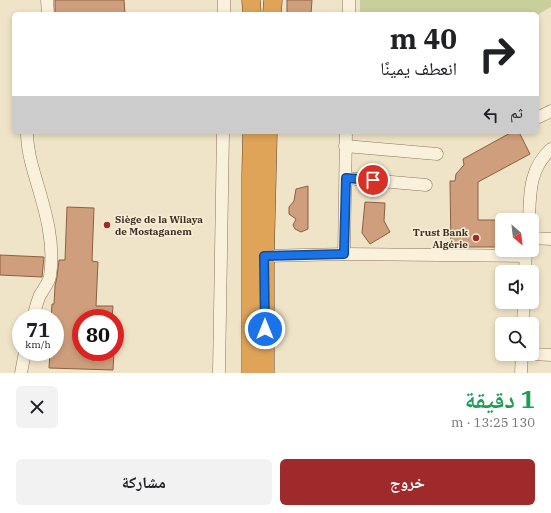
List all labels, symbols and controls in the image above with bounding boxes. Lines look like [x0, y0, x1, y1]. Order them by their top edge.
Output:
text: 40 m [390, 20, 457, 57]
icon: right [471, 28, 523, 80]
text: انعطف يمينًا [380, 57, 457, 80]
text: ثم [510, 103, 523, 122]
icon: left [480, 104, 502, 126]
pin [356, 163, 390, 197]
icon: arrive [362, 169, 384, 191]
place label: Siège de la Wilaya de Mostaganem [115, 213, 203, 238]
north arrow [495, 213, 539, 257]
map controls [495, 213, 539, 361]
marker: Siège de la Wilaya de Mostaganem [102, 220, 112, 230]
place label: Trust Bank Algérie [413, 226, 469, 251]
marker: Trust Bank Algérie [471, 233, 481, 243]
button: sound [495, 265, 539, 309]
position arrow [244, 308, 286, 350]
speed limit sign: 80 [72, 309, 124, 361]
text: 71 [26, 316, 50, 343]
button: search [495, 317, 539, 361]
text: km/h [25, 338, 51, 351]
text: 1 دقيقة [465, 383, 535, 415]
button: close [16, 386, 58, 428]
text: 130 m · 13:25 [451, 414, 535, 431]
button: مشاركة [16, 459, 272, 505]
button: خروج [280, 459, 535, 505]

